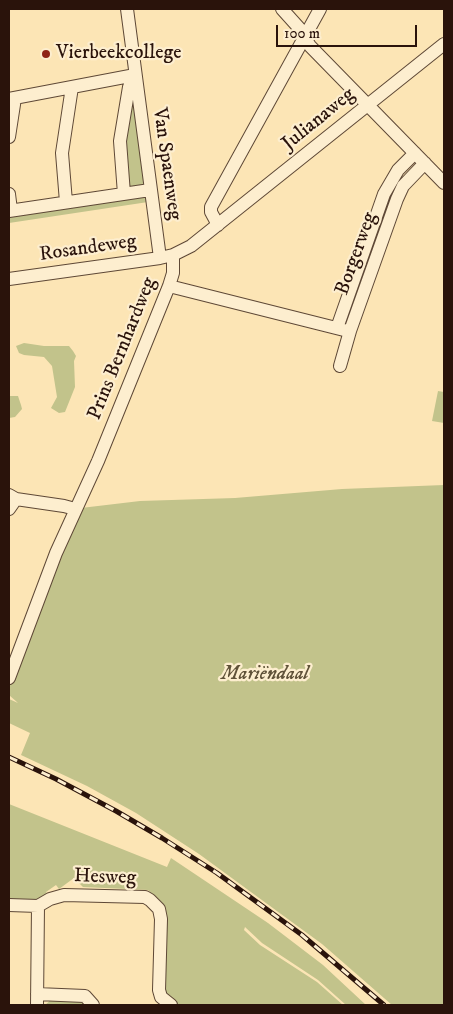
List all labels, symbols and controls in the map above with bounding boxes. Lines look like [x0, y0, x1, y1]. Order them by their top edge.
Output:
scale bar [278, 15, 419, 47]
text: 100 m [284, 24, 320, 43]
place label: Vierbeekcollege [56, 42, 182, 66]
marker: Vierbeekcollege [40, 48, 52, 60]
street label: Julianaweg [278, 83, 360, 157]
street label: Van Spaenweg [146, 106, 186, 222]
street label: Borgerweg [331, 209, 383, 299]
street label: Rosandeweg [38, 230, 138, 268]
street label: Prins Bernhardweg [83, 274, 163, 424]
park label: Mariëndaal [221, 663, 309, 687]
street label: Hesweg [73, 865, 137, 891]

